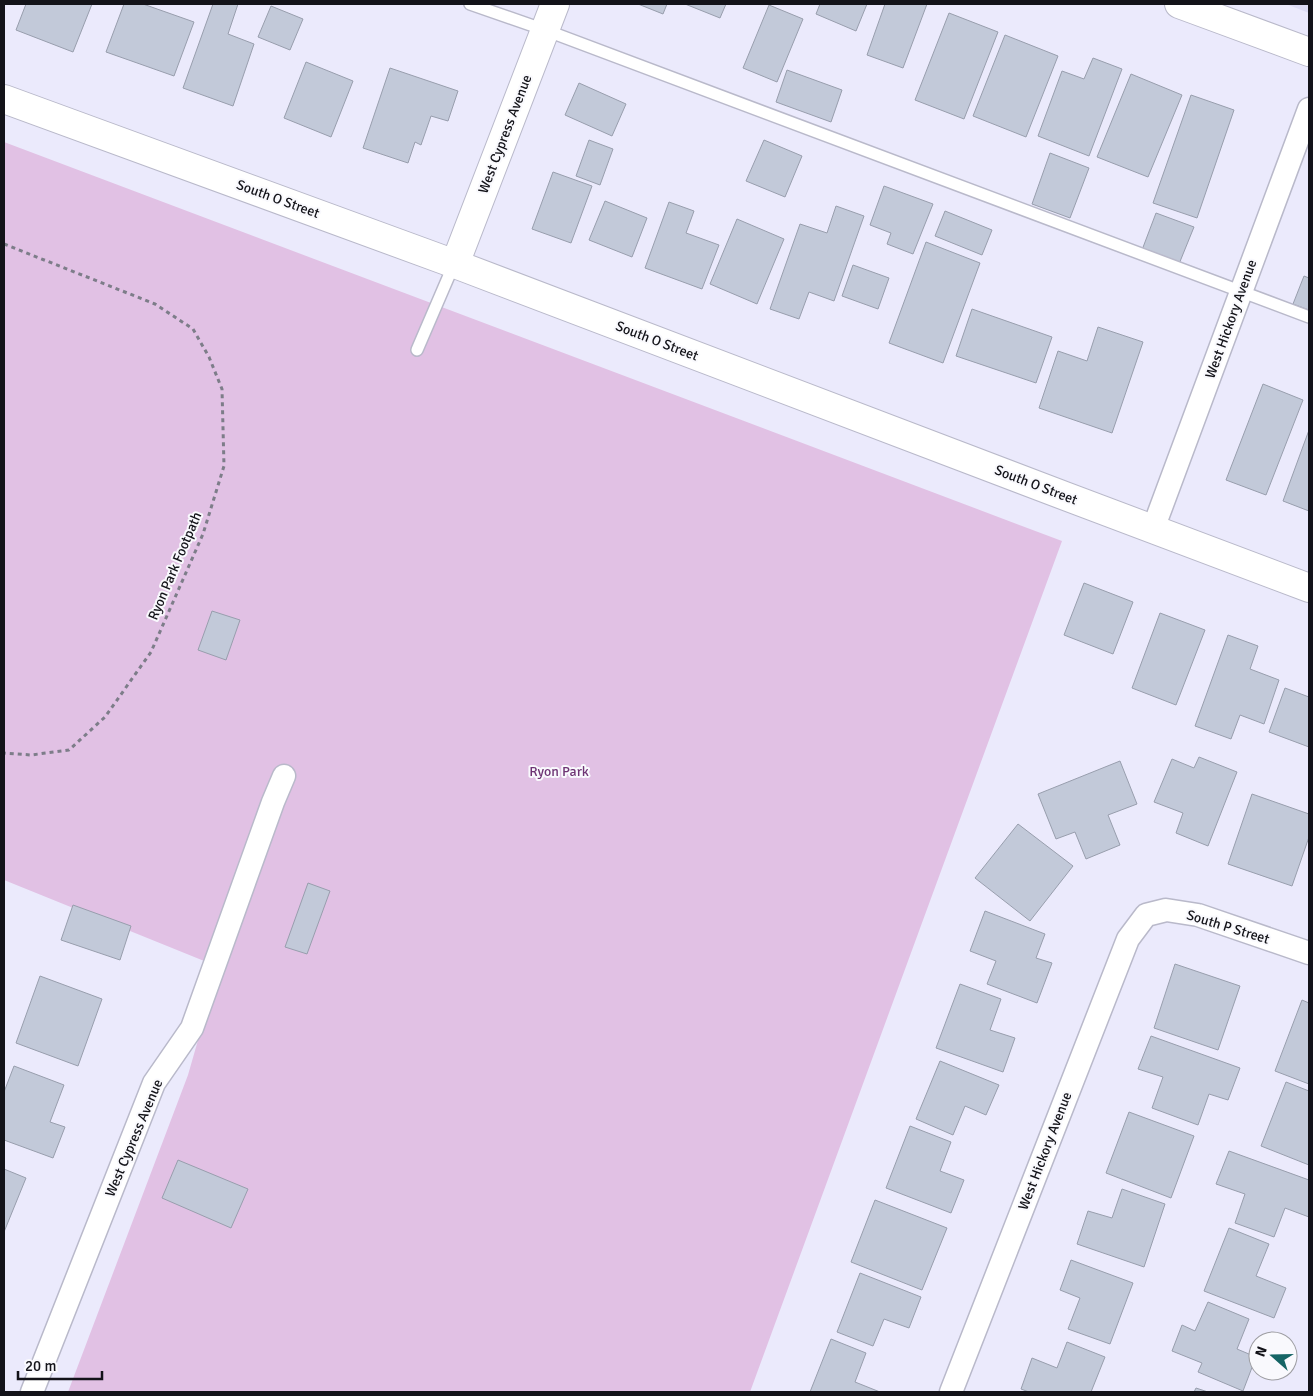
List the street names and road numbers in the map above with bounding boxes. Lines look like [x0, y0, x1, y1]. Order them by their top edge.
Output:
street label: West Cypress Avenue [475, 72, 535, 196]
street label: South O Street [234, 176, 322, 222]
street label: West Hickory Avenue [1202, 257, 1260, 381]
street label: South O Street [613, 317, 701, 365]
street label: South O Street [992, 461, 1080, 509]
street label: Ryon Park Footpath [145, 509, 205, 623]
street label: South P Street [1184, 906, 1272, 948]
street label: West Cypress Avenue [102, 1077, 166, 1199]
street label: West Hickory Avenue [1015, 1089, 1075, 1213]

